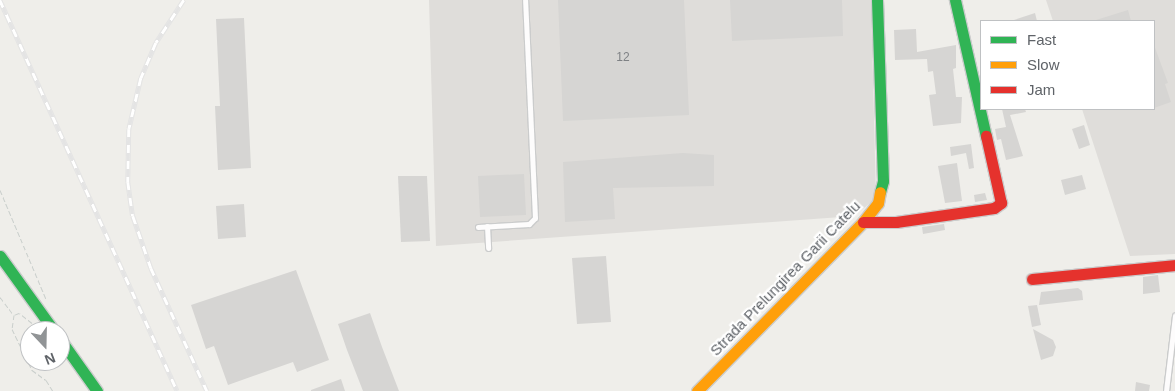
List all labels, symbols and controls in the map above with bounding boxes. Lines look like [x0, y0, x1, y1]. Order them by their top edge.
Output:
legend [980, 20, 1155, 110]
text: Fast [1027, 31, 1056, 48]
house number: 12 [616, 51, 630, 65]
text: Slow [1027, 56, 1060, 73]
text: Jam [1027, 81, 1055, 98]
street label: Strada Prelungirea Garii Catelu [706, 197, 864, 359]
north arrow [20, 321, 70, 371]
text: N [42, 350, 58, 368]

